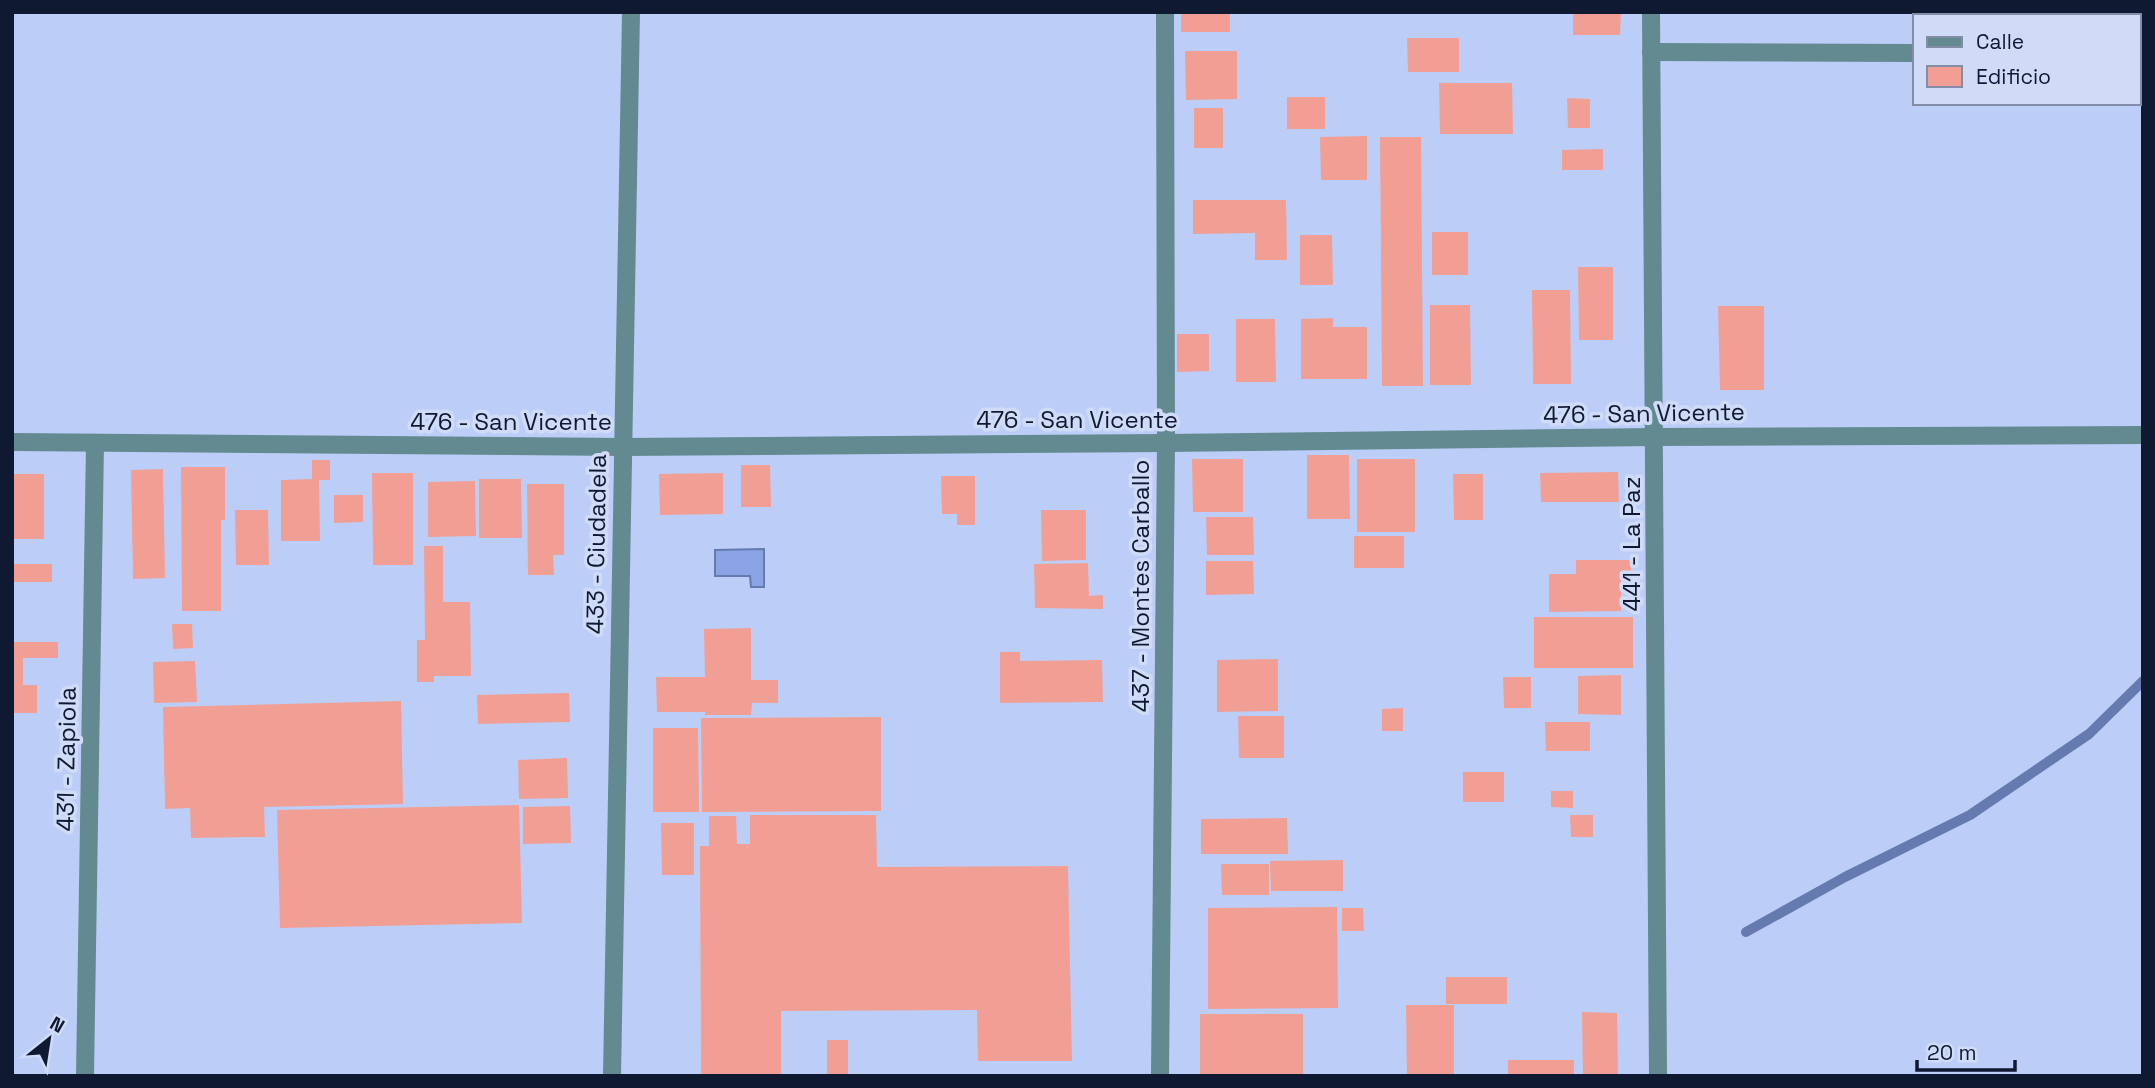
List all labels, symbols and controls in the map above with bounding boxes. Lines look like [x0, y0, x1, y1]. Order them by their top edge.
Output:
legend [1913, 14, 2141, 105]
text: Calle [1976, 28, 2024, 55]
text: Edificio [1976, 63, 2051, 90]
street label: 476 - San Vicente [1543, 396, 1745, 430]
street label: 476 - San Vicente [976, 404, 1178, 435]
street label: 476 - San Vicente [410, 406, 612, 437]
street label: 433 - Ciudadela [579, 453, 613, 634]
street label: 437 - Montes Carballo [1125, 460, 1156, 712]
street label: 441 - La Paz [1616, 477, 1647, 611]
street label: 431 - Zapiola [49, 686, 83, 832]
north arrow [14, 1004, 84, 1074]
text: N [45, 1011, 69, 1039]
scale bar [1917, 1028, 2015, 1072]
text: 20 m [1927, 1039, 1977, 1066]

